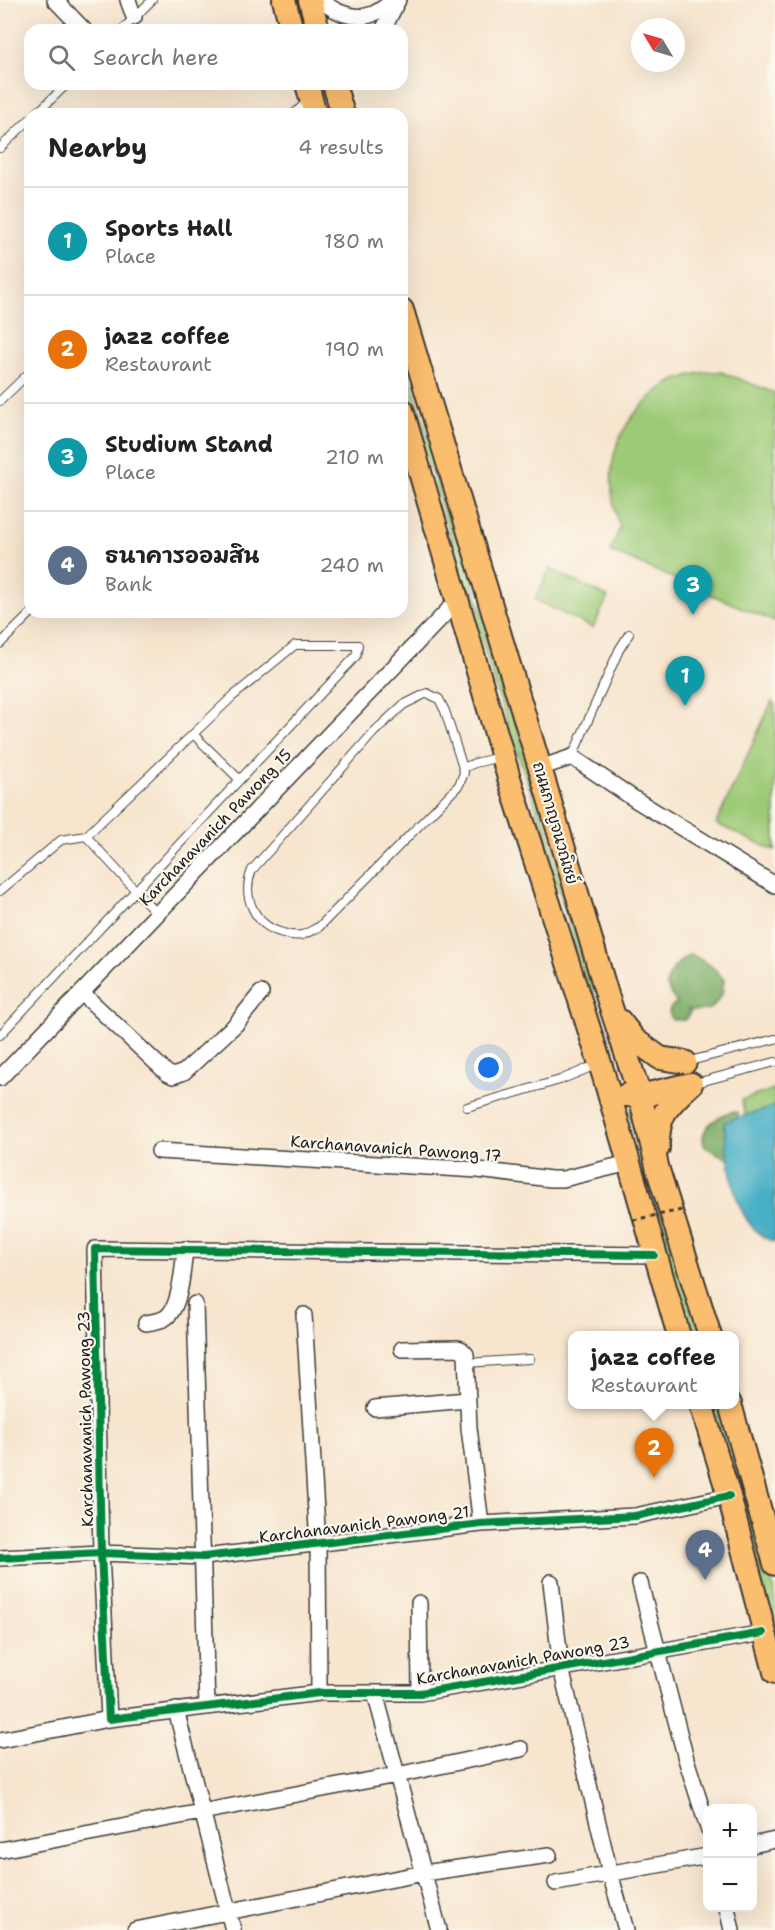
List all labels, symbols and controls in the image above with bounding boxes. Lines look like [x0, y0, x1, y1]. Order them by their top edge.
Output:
north arrow [631, 18, 685, 72]
search box [24, 24, 408, 90]
icon: search [45, 41, 78, 74]
text: Search here [93, 43, 219, 72]
text: Nearby [48, 130, 147, 165]
text: 4 results [298, 134, 384, 160]
text: Sports Hall [105, 214, 232, 243]
text: 1 [63, 228, 72, 254]
text: 180 m [324, 228, 384, 254]
text: Place [105, 243, 156, 269]
text: jazz coffee [105, 322, 230, 351]
text: 2 [61, 336, 75, 362]
text: 190 m [325, 336, 384, 362]
text: Restaurant [105, 351, 212, 377]
text: Studium Stand [105, 430, 273, 459]
text: 3 [61, 444, 75, 470]
text: 210 m [325, 444, 384, 470]
text: Place [105, 459, 156, 485]
text: ธนาคารออมสิน [105, 541, 259, 570]
text: 4 [61, 552, 75, 578]
text: 240 m [319, 552, 384, 578]
pin: 3 [674, 566, 712, 615]
text: Bank [105, 571, 153, 597]
pin: 1 [666, 656, 704, 706]
street label: Karchanavanich Pawong 15 [135, 744, 296, 911]
street label: ถนนกาญจนวณิชย์ [528, 759, 584, 887]
your location [474, 1053, 503, 1082]
street label: Karchanavanich Pawong 17 [290, 1131, 502, 1166]
street label: Karchanavanich Pawong 23 [73, 1311, 98, 1527]
popup [568, 1331, 739, 1409]
text: jazz coffee [591, 1343, 716, 1372]
text: Restaurant [591, 1372, 698, 1398]
pin: 2 [634, 1428, 674, 1478]
street label: Karchanavanich Pawong 21 [258, 1501, 470, 1548]
pin: 4 [686, 1530, 724, 1580]
street label: Karchanavanich Pawong 23 [415, 1631, 631, 1690]
map controls [703, 1804, 757, 1912]
button: + [703, 1804, 757, 1858]
button: − [703, 1858, 757, 1912]

